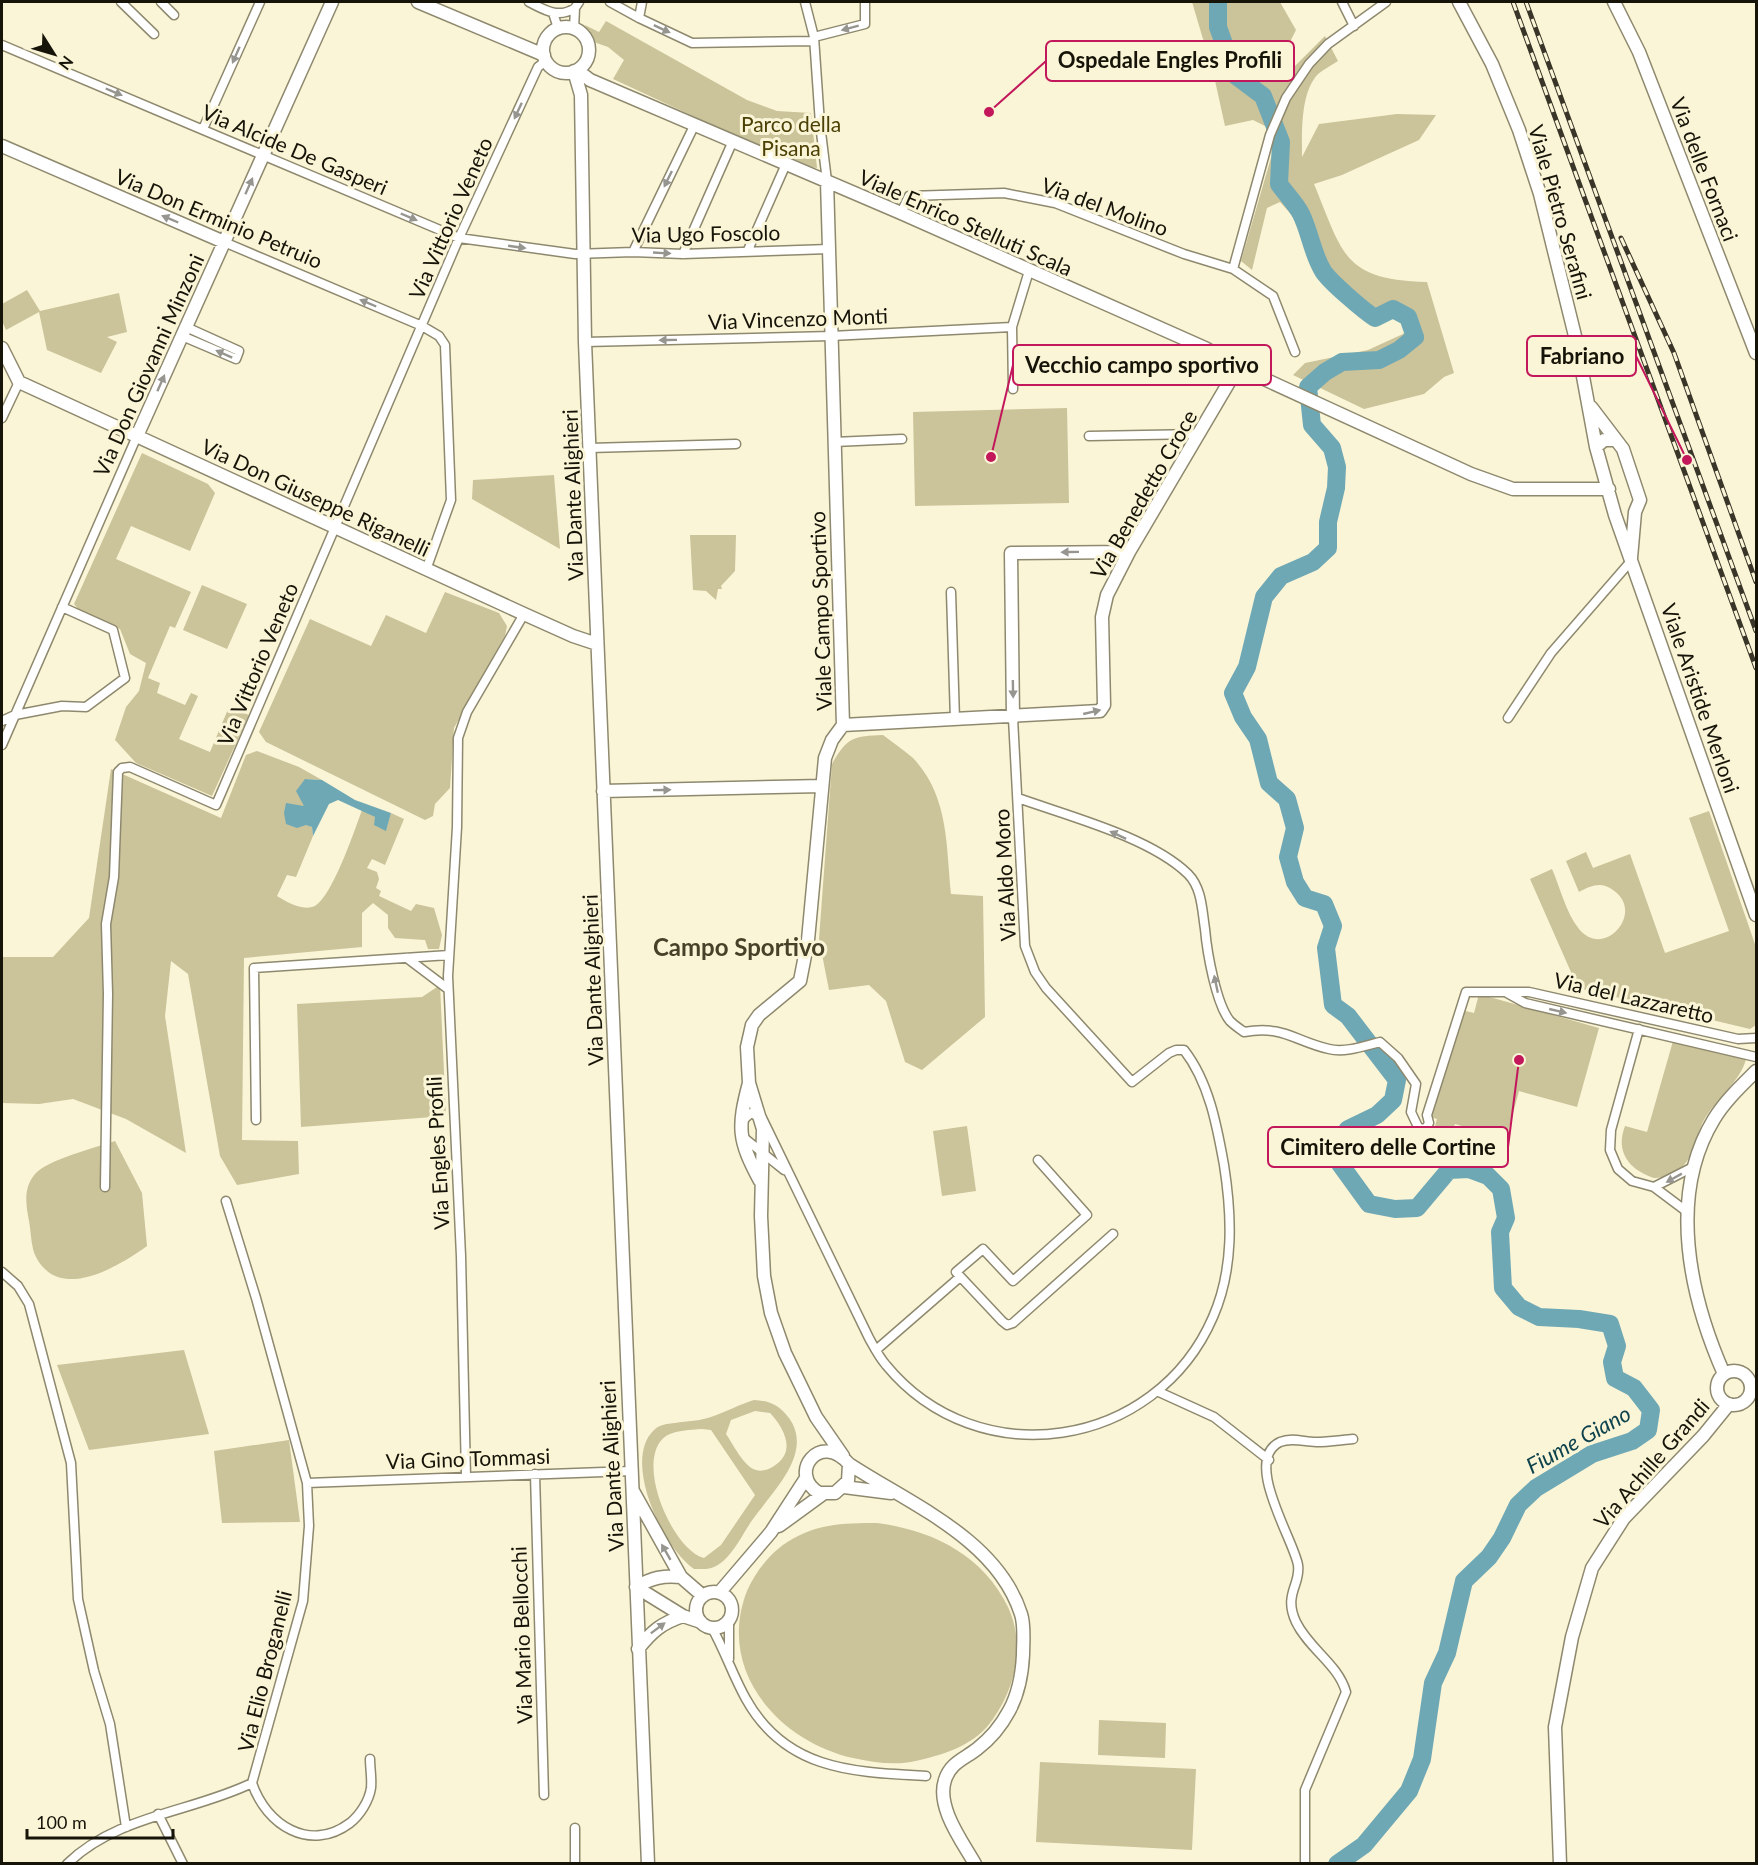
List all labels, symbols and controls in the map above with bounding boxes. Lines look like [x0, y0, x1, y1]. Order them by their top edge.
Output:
one-way arrow [841, 23, 859, 33]
north arrow [24, 24, 84, 84]
one-way arrow [653, 24, 671, 34]
callout: Ospedale Engles Profili [1046, 41, 1294, 81]
one-way arrow [232, 46, 241, 63]
text: Ospedale Engles Profili [1058, 46, 1282, 73]
text: N [55, 53, 78, 74]
one-way arrow [105, 87, 123, 97]
street label: Via delle Fornaci [1666, 94, 1744, 244]
street label: Via Alcide De Gasperi [198, 99, 392, 199]
one-way arrow [513, 102, 522, 119]
park label: Parco della Pisana [741, 111, 841, 160]
street label: Viale Pietro Serafini [1524, 122, 1598, 302]
street label: Via Vittorio Veneto [403, 133, 497, 303]
street label: Via Don Erminio Petruio [112, 163, 326, 273]
street label: Viale Enrico Stelluti Scala [855, 164, 1077, 280]
one-way arrow [664, 170, 673, 187]
street label: Via del Molino [1038, 172, 1172, 241]
one-way arrow [244, 176, 254, 194]
one-way arrow [401, 212, 419, 222]
one-way arrow [161, 214, 179, 224]
street label: Via Ugo Foscolo [631, 219, 781, 247]
one-way arrow [508, 242, 527, 251]
one-way arrow [653, 249, 672, 258]
street label: Via Don Giovanni Minzoni [88, 250, 208, 480]
one-way arrow [360, 299, 377, 308]
street label: Via Vincenzo Monti [708, 302, 888, 334]
one-way arrow [658, 335, 677, 344]
callout: Fabriano [1527, 336, 1636, 376]
text: Fabriano [1540, 342, 1624, 369]
callout: Vecchio campo sportivo [1013, 345, 1271, 385]
one-way arrow [216, 350, 233, 359]
text: Vecchio campo sportivo [1024, 351, 1259, 378]
one-way arrow [156, 373, 166, 391]
street label: Via Benedetto Croce [1084, 405, 1202, 583]
street label: Via Dante Alighieri [557, 409, 587, 581]
street label: Via Don Giuseppe Riganelli [198, 433, 434, 561]
street label: Viale Campo Sportivo [804, 511, 836, 711]
one-way arrow [1061, 548, 1080, 557]
street label: Via Vittorio Veneto [211, 579, 303, 749]
street label: Viale Aristide Merloni [1657, 600, 1745, 796]
one-way arrow [1008, 680, 1018, 699]
one-way arrow [1083, 707, 1102, 716]
one-way arrow [652, 785, 671, 794]
street label: Via Aldo Moro [988, 808, 1020, 942]
one-way arrow [1110, 830, 1127, 839]
street label: Via Dante Alighieri [577, 894, 607, 1066]
district label: Campo Sportivo [653, 932, 825, 961]
street label: Via del Lazzaretto [1552, 966, 1716, 1028]
one-way arrow [1211, 974, 1220, 993]
one-way arrow [1549, 1006, 1568, 1016]
street label: Via Engles Profili [421, 1076, 453, 1230]
callout: Cimitero delle Cortine [1268, 1127, 1508, 1167]
text: Cimitero delle Cortine [1280, 1133, 1496, 1160]
one-way arrow [1665, 1173, 1682, 1183]
street label: Via Dante Alighieri [594, 1380, 628, 1552]
street label: Via Achille Grandi [1588, 1393, 1714, 1533]
water label: Fiume Giano [1521, 1399, 1635, 1479]
street label: Via Gino Tommasi [385, 1443, 551, 1473]
one-way arrow [661, 1543, 671, 1560]
street label: Via Mario Bellocchi [505, 1546, 537, 1724]
street label: Via Elio Broganelli [232, 1587, 296, 1755]
one-way arrow [649, 1622, 665, 1634]
scale bar [27, 1802, 172, 1840]
text: 100 m [36, 1811, 87, 1833]

